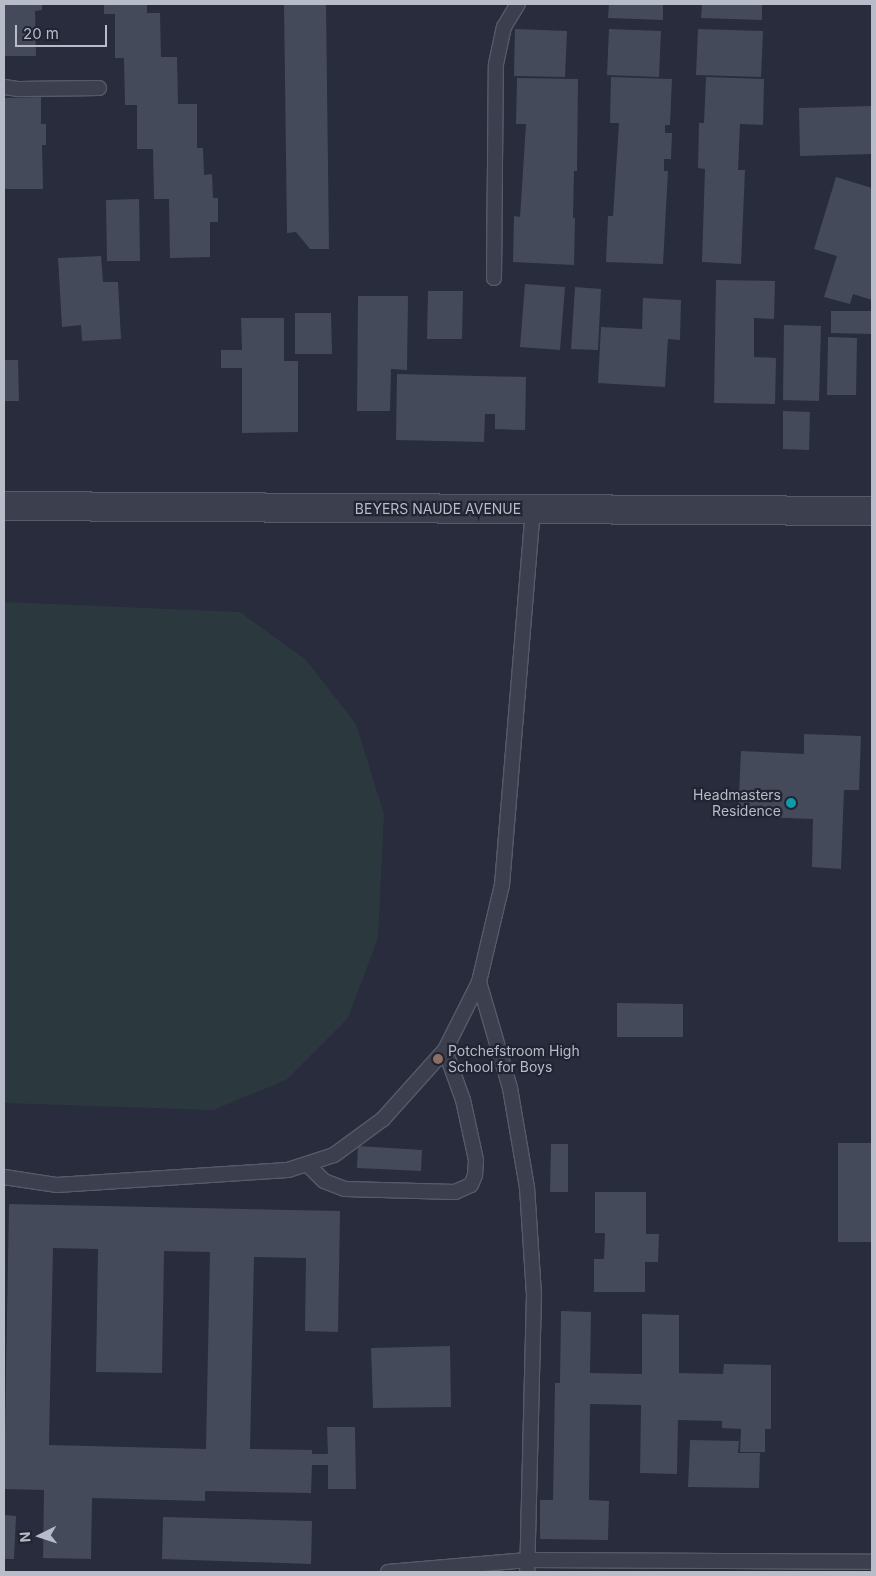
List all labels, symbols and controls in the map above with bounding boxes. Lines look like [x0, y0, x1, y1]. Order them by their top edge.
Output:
scale bar [18, 15, 110, 47]
text: 20 m [23, 24, 59, 43]
street label: BEYERS NAUDE AVENUE [355, 501, 521, 517]
place label: Headmasters Residence [693, 787, 781, 820]
marker: Headmasters Residence [785, 797, 797, 809]
place label: Potchefstroom High School for Boys [448, 1043, 580, 1076]
marker: Potchefstroom High School for Boys [432, 1053, 444, 1065]
north arrow [15, 1511, 65, 1561]
text: N [16, 1531, 33, 1543]

